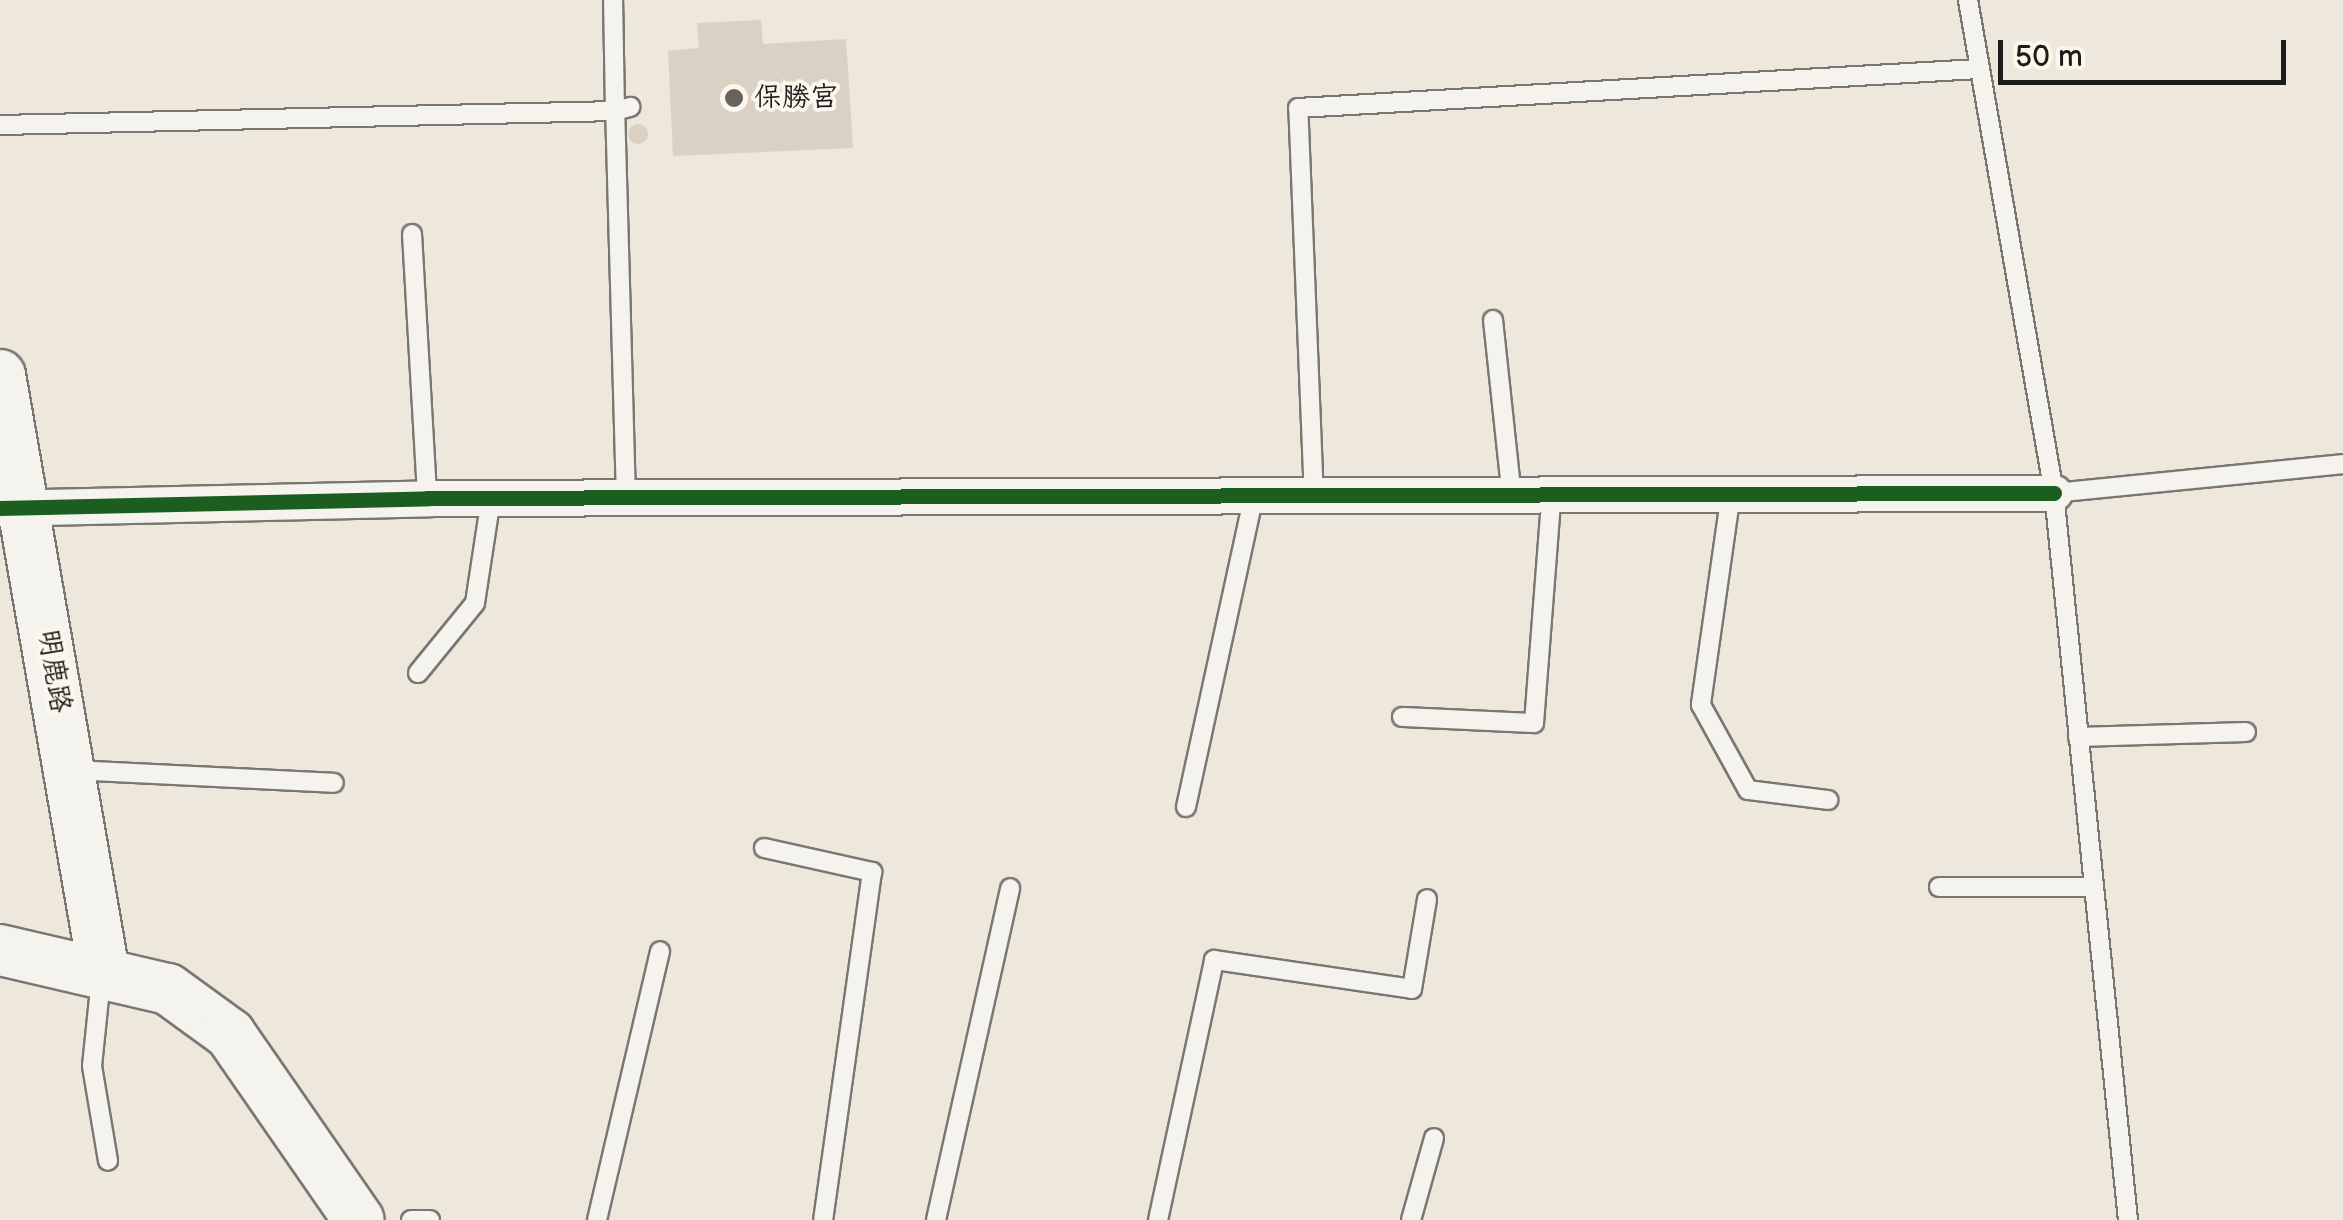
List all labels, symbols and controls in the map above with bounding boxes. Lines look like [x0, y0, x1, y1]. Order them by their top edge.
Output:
scale bar [2003, 20, 2290, 82]
text: 50 m [2015, 39, 2083, 75]
place label: 保勝宮 [754, 81, 838, 115]
marker: 保勝宮 [723, 87, 745, 109]
street label: 明鹿路 [31, 627, 77, 715]

